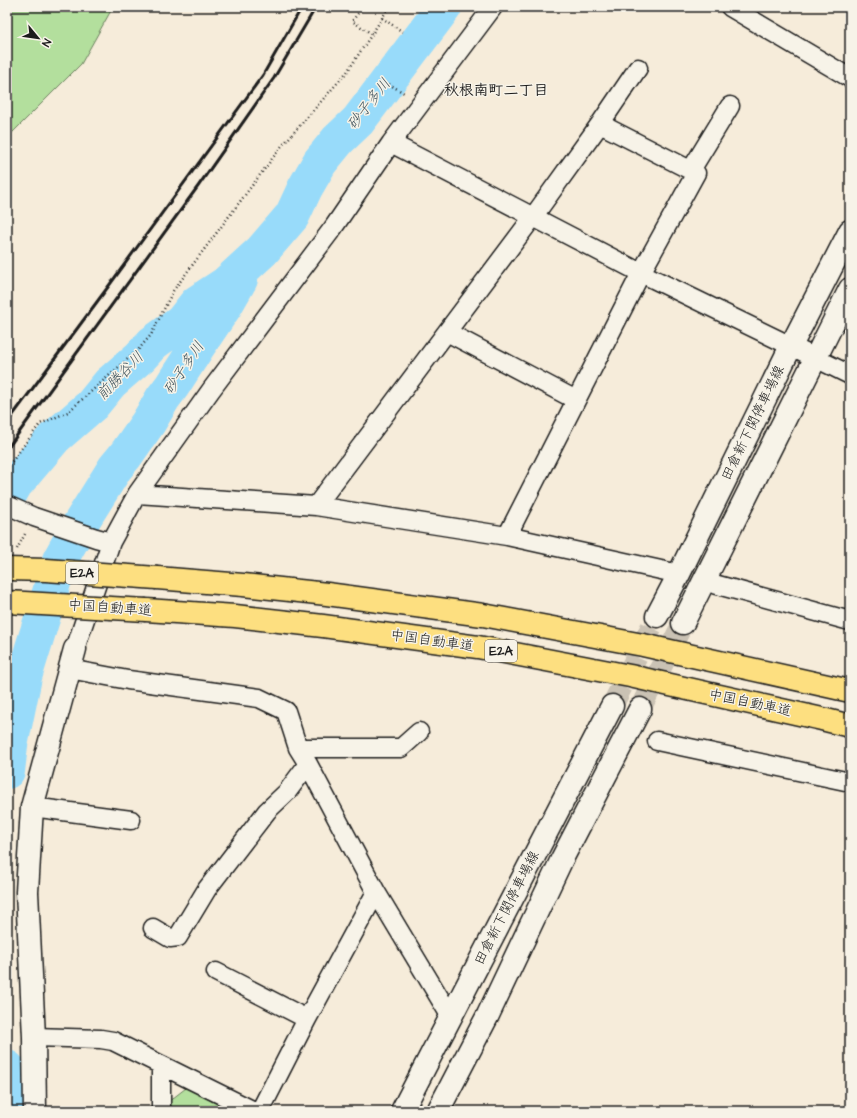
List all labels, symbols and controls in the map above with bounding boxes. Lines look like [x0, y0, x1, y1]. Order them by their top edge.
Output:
north arrow [18, 18, 58, 58]
text: N [38, 36, 55, 49]
water label: 砂子多川 [342, 74, 396, 134]
district label: 秋根南町二丁目 [443, 80, 549, 101]
water label: 砂子多川 [159, 337, 209, 399]
water label: 前勝谷川 [92, 347, 148, 405]
street label: 田倉新下関停車場線 [716, 362, 790, 484]
road number: E2A [66, 562, 98, 584]
street label: 中国自動車道 [67, 595, 153, 621]
street label: 中国自動車道 [389, 625, 475, 657]
road number: E2A [485, 640, 517, 662]
street label: 中国自動車道 [707, 684, 793, 722]
street label: 田倉新下関停車場線 [469, 847, 545, 969]

